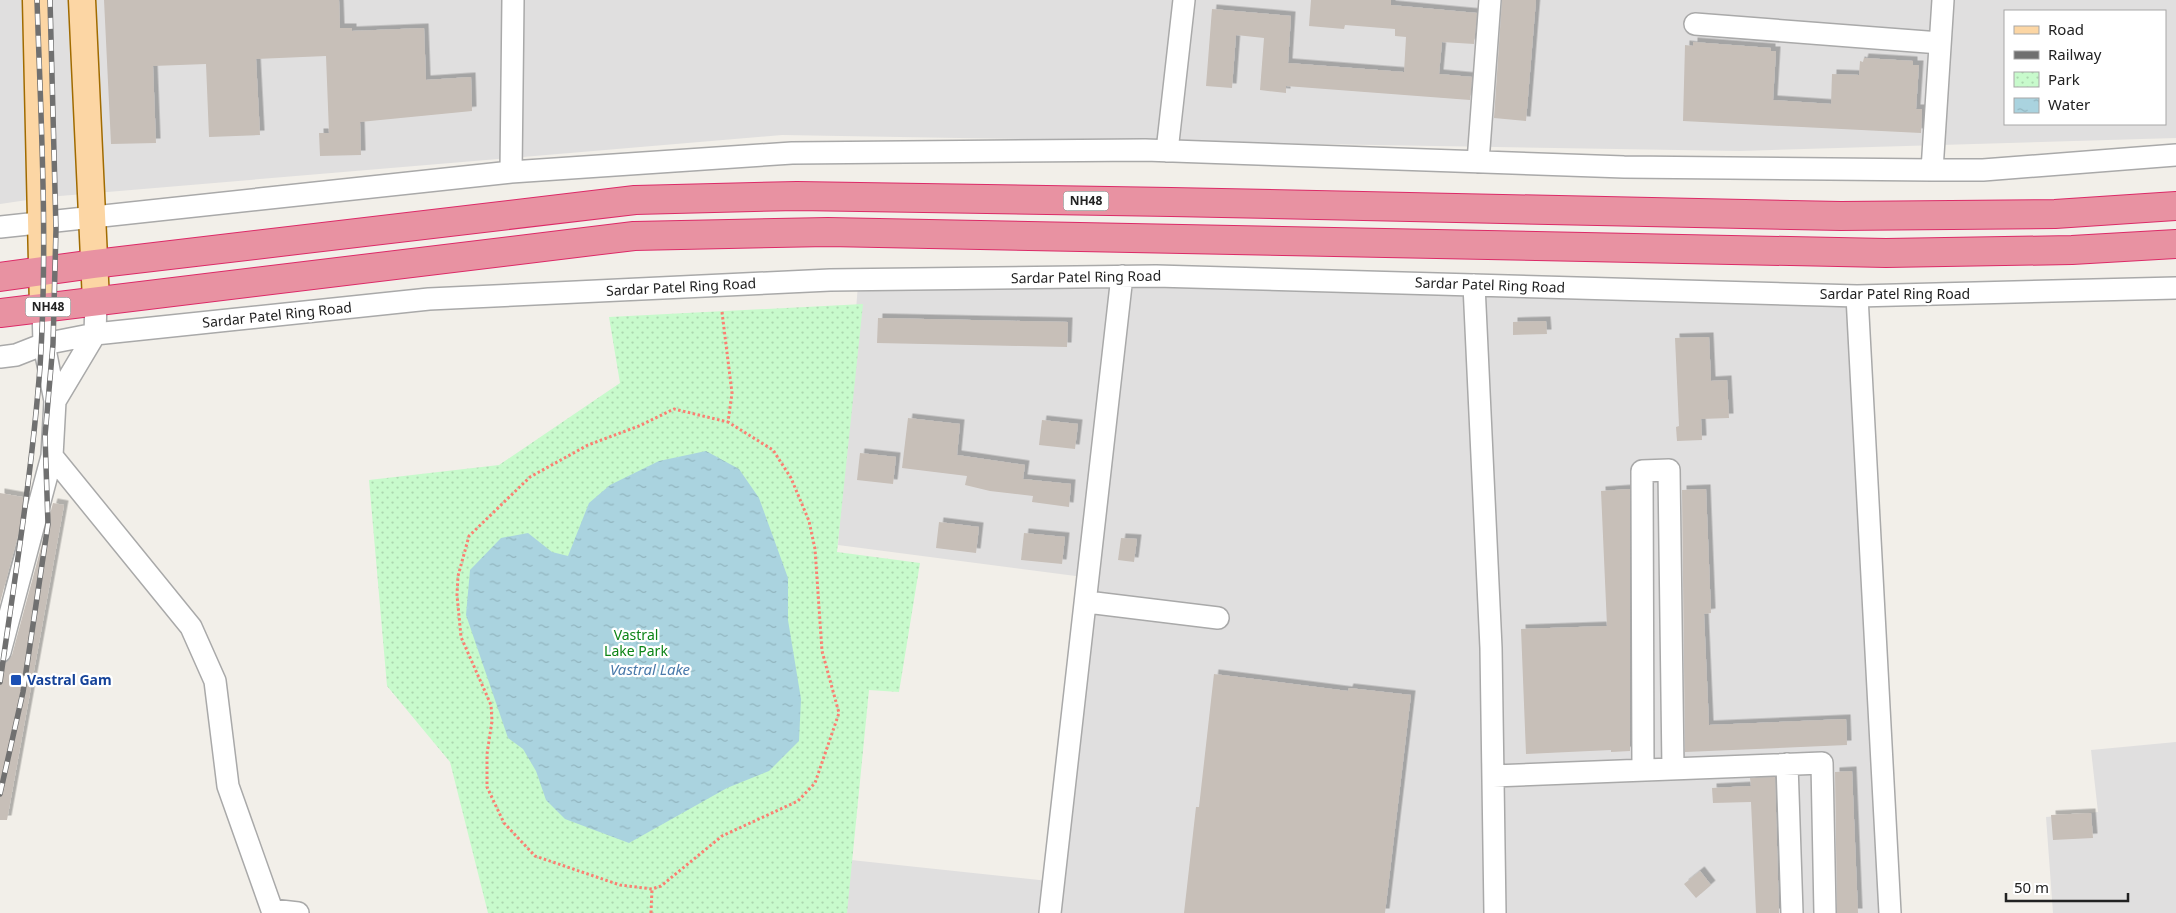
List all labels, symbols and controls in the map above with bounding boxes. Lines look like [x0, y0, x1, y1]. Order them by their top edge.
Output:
legend [2004, 10, 2166, 125]
text: Road [2048, 19, 2084, 39]
text: Railway [2048, 44, 2102, 64]
text: Park [2048, 69, 2080, 89]
text: Water [2048, 94, 2090, 114]
road number: NH48 [1064, 192, 1108, 210]
street label: Sardar Patel Ring Road [1011, 266, 1161, 287]
street label: Sardar Patel Ring Road [1415, 272, 1565, 297]
street label: Sardar Patel Ring Road [605, 273, 757, 300]
street label: Sardar Patel Ring Road [1820, 284, 1970, 303]
street label: Sardar Patel Ring Road [201, 297, 353, 332]
road number: NH48 [26, 298, 70, 316]
park label: Vastral Lake Park [604, 625, 668, 660]
water label: Vastral Lake [610, 659, 691, 679]
place label: Vastral Gam [27, 670, 112, 689]
marker: Vastral Gam [9, 673, 23, 687]
scale bar [2006, 870, 2128, 902]
text: 50 m [2014, 877, 2049, 897]

